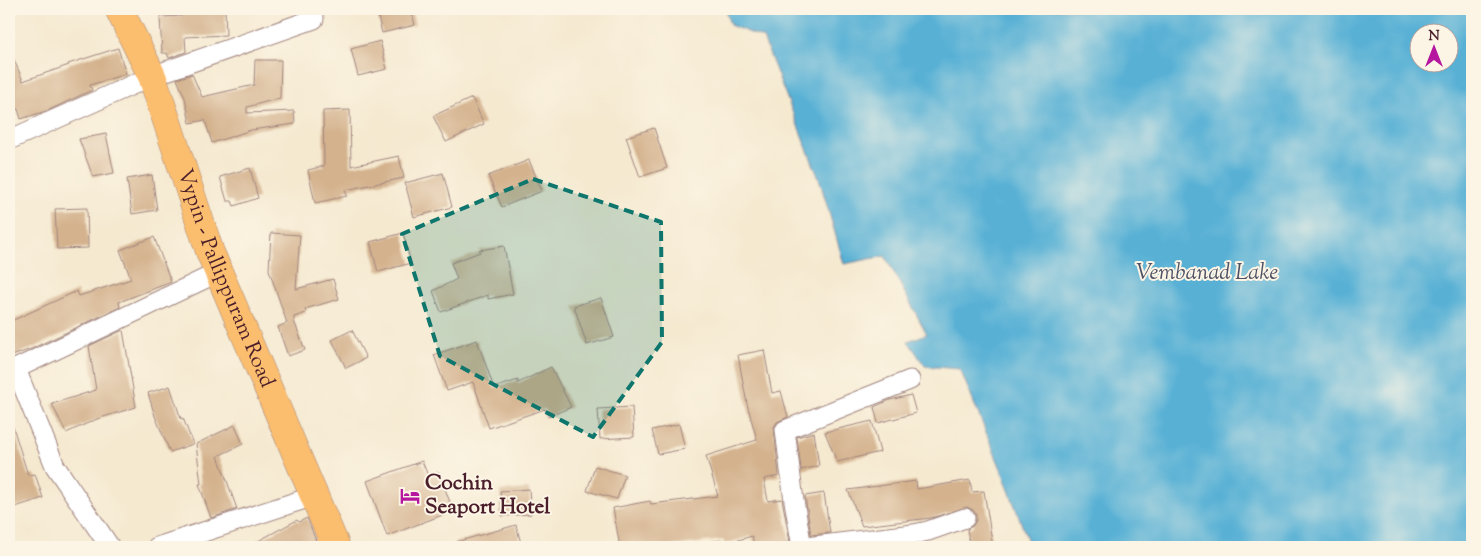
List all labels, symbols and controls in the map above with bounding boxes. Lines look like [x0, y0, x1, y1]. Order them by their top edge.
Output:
north arrow [1408, 22, 1458, 72]
text: N [1428, 27, 1440, 47]
street label: Vypin - Pallippuram Road [169, 165, 281, 393]
water label: Vembanad Lake [1136, 258, 1278, 290]
place label: Cochin Seaport Hotel [425, 469, 550, 523]
hotel icon: Cochin Seaport Hotel [399, 485, 421, 507]

